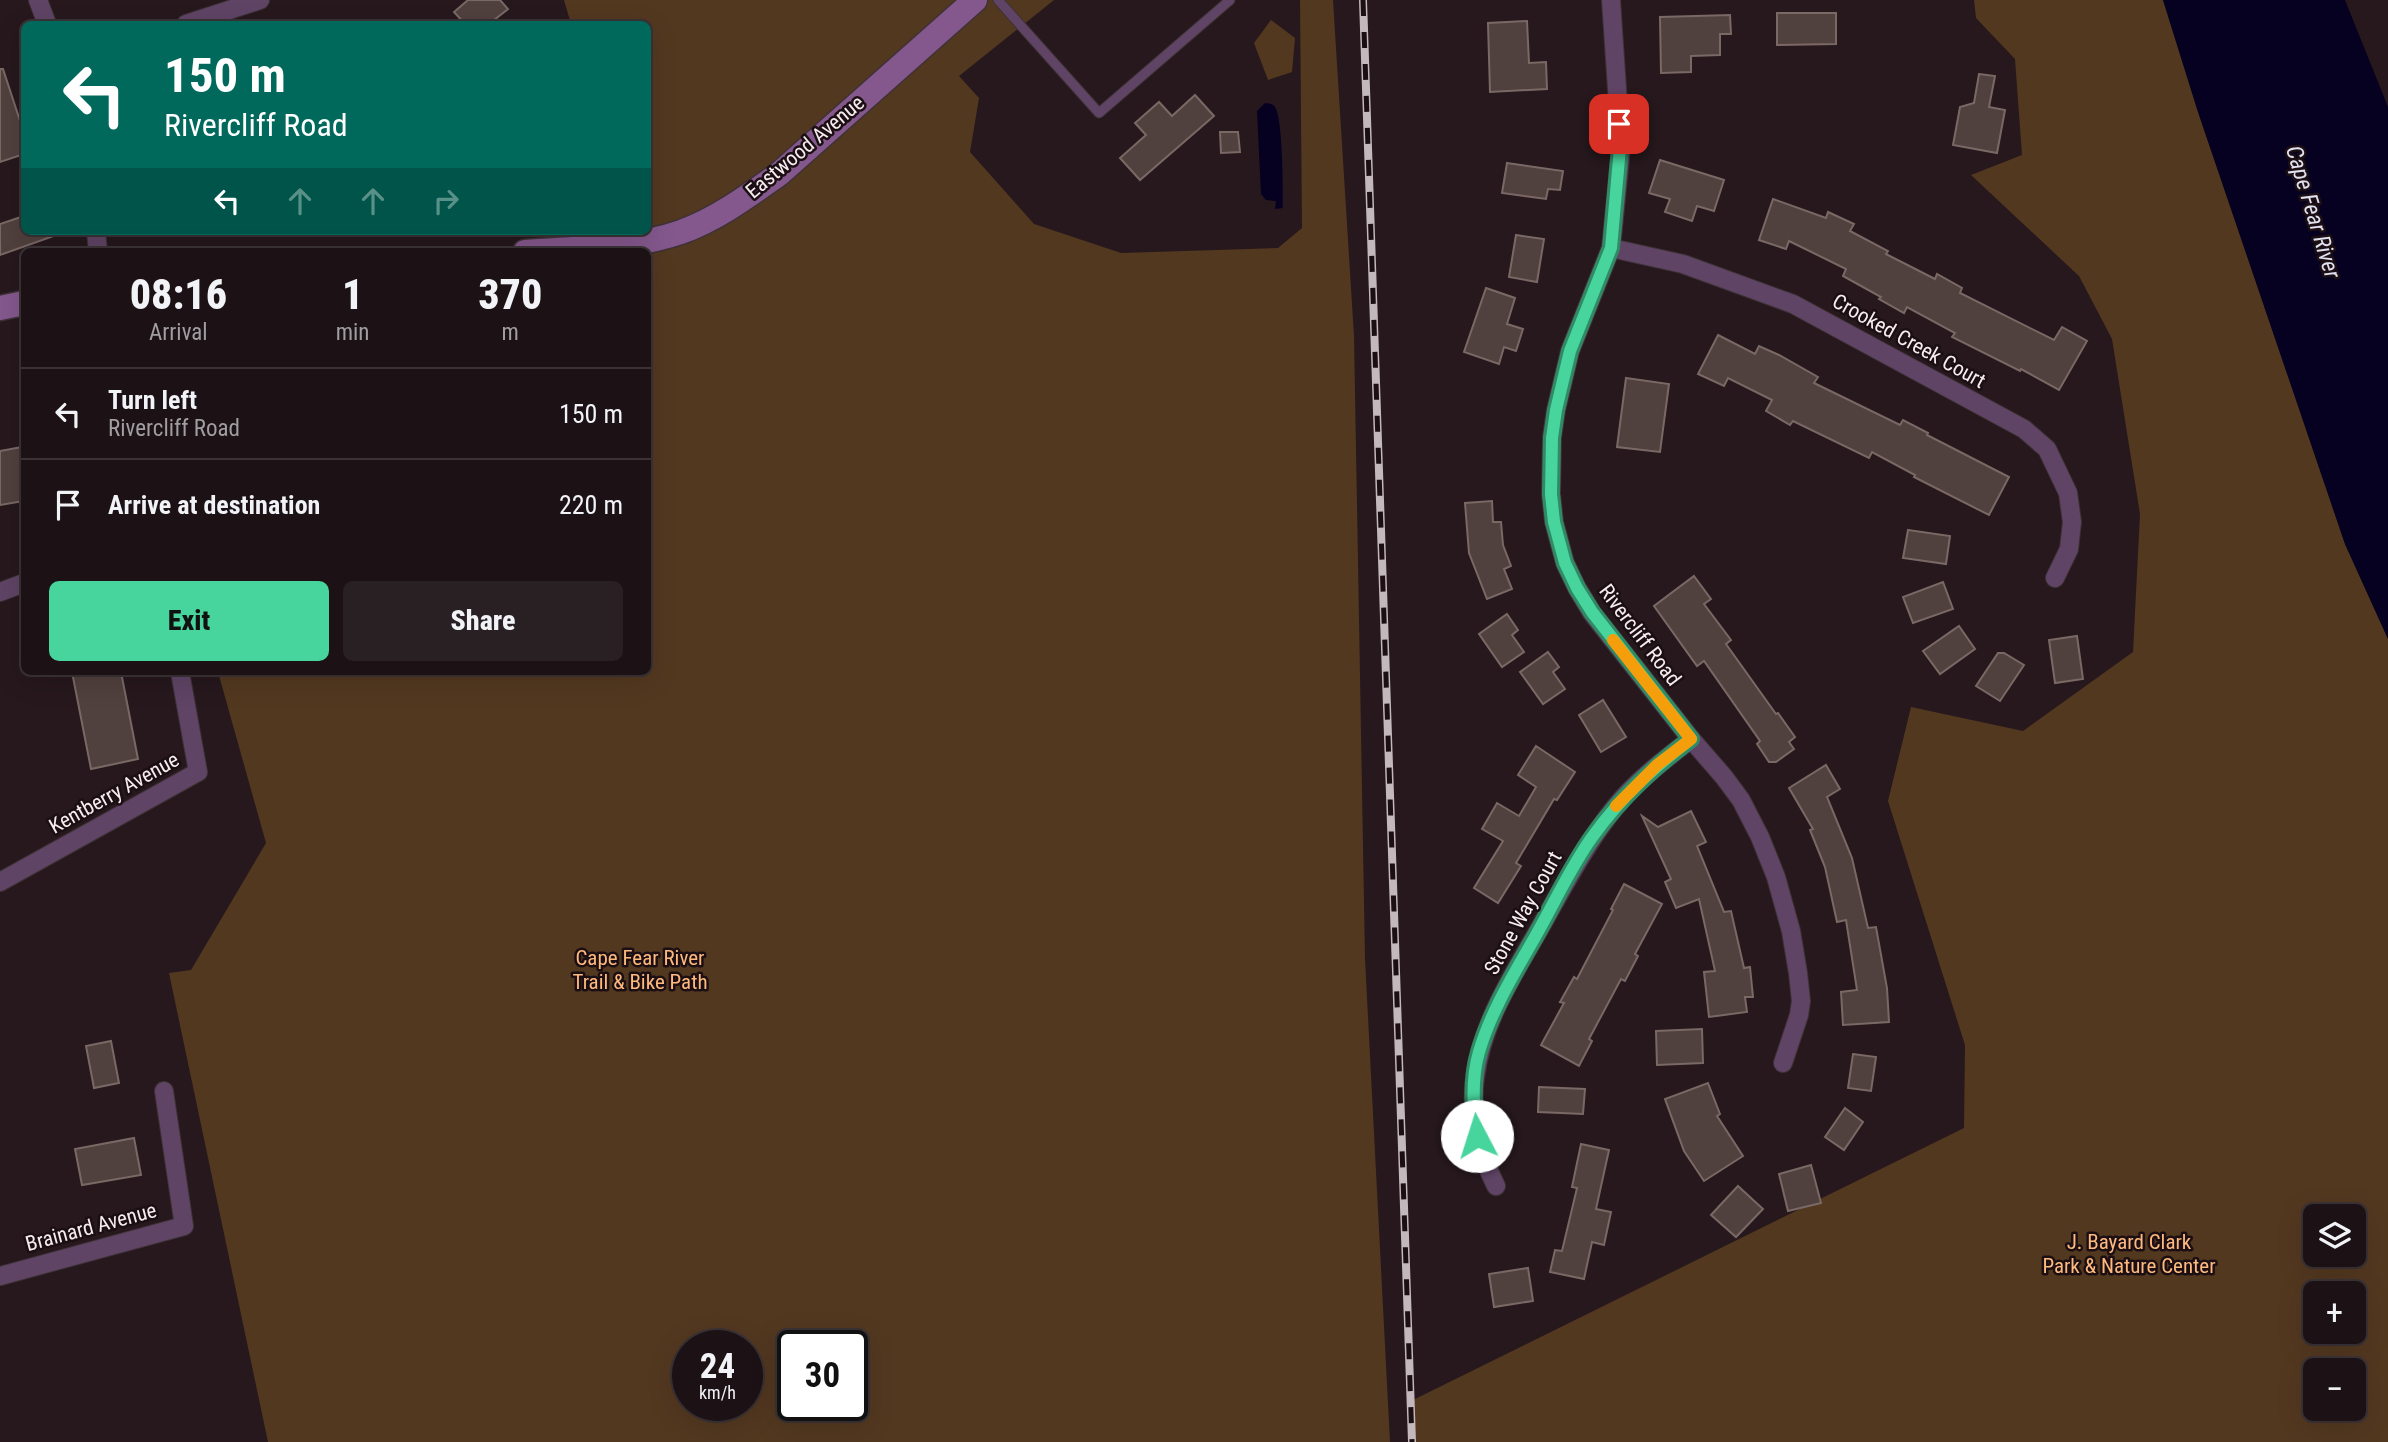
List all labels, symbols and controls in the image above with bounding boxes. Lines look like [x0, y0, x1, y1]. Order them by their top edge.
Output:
text: 150 m [164, 47, 286, 104]
icon: left [49, 49, 140, 140]
street label: Eastwood Avenue [741, 91, 869, 203]
pin [1589, 94, 1649, 154]
icon: arrive [1600, 105, 1638, 143]
text: Rivercliff Road [164, 106, 348, 144]
water label: Cape Fear River [2280, 142, 2346, 283]
icon: left [208, 182, 246, 220]
icon: ahead [281, 182, 319, 220]
icon: ahead [354, 182, 392, 220]
icon: right [427, 182, 465, 220]
text: 08:16 [130, 270, 227, 319]
text: 1 [342, 270, 363, 319]
text: 370 [478, 270, 542, 319]
street label: Crooked Creek Court [1828, 289, 1990, 393]
text: Arrival [149, 319, 208, 346]
text: min [336, 319, 369, 346]
text: m [502, 319, 519, 346]
text: Turn left [108, 385, 197, 415]
icon: left [49, 395, 87, 433]
text: 150 m [559, 399, 623, 429]
text: Rivercliff Road [108, 415, 240, 442]
icon: arrive [49, 486, 87, 524]
text: Arrive at destination [108, 490, 320, 520]
text: 220 m [559, 490, 623, 520]
street label: Rivercliff Road [1594, 580, 1686, 690]
button: Exit [49, 581, 329, 661]
button: Share [343, 581, 623, 661]
street label: Kentberry Avenue [45, 747, 183, 839]
street label: Stone Way Court [1479, 847, 1567, 979]
park label: Cape Fear River Trail & Bike Path [572, 946, 708, 994]
position arrow [1440, 1099, 1514, 1173]
street label: Brainard Avenue [23, 1198, 159, 1256]
map controls [2303, 1204, 2366, 1421]
button: layers [2303, 1204, 2366, 1267]
park label: J. Bayard Clark Park & Nature Center [2042, 1230, 2216, 1278]
button: + [2303, 1281, 2366, 1344]
speed limit sign: 30 [777, 1330, 868, 1421]
text: 24 [700, 1346, 735, 1387]
button: − [2303, 1358, 2366, 1421]
text: km/h [699, 1382, 736, 1403]

